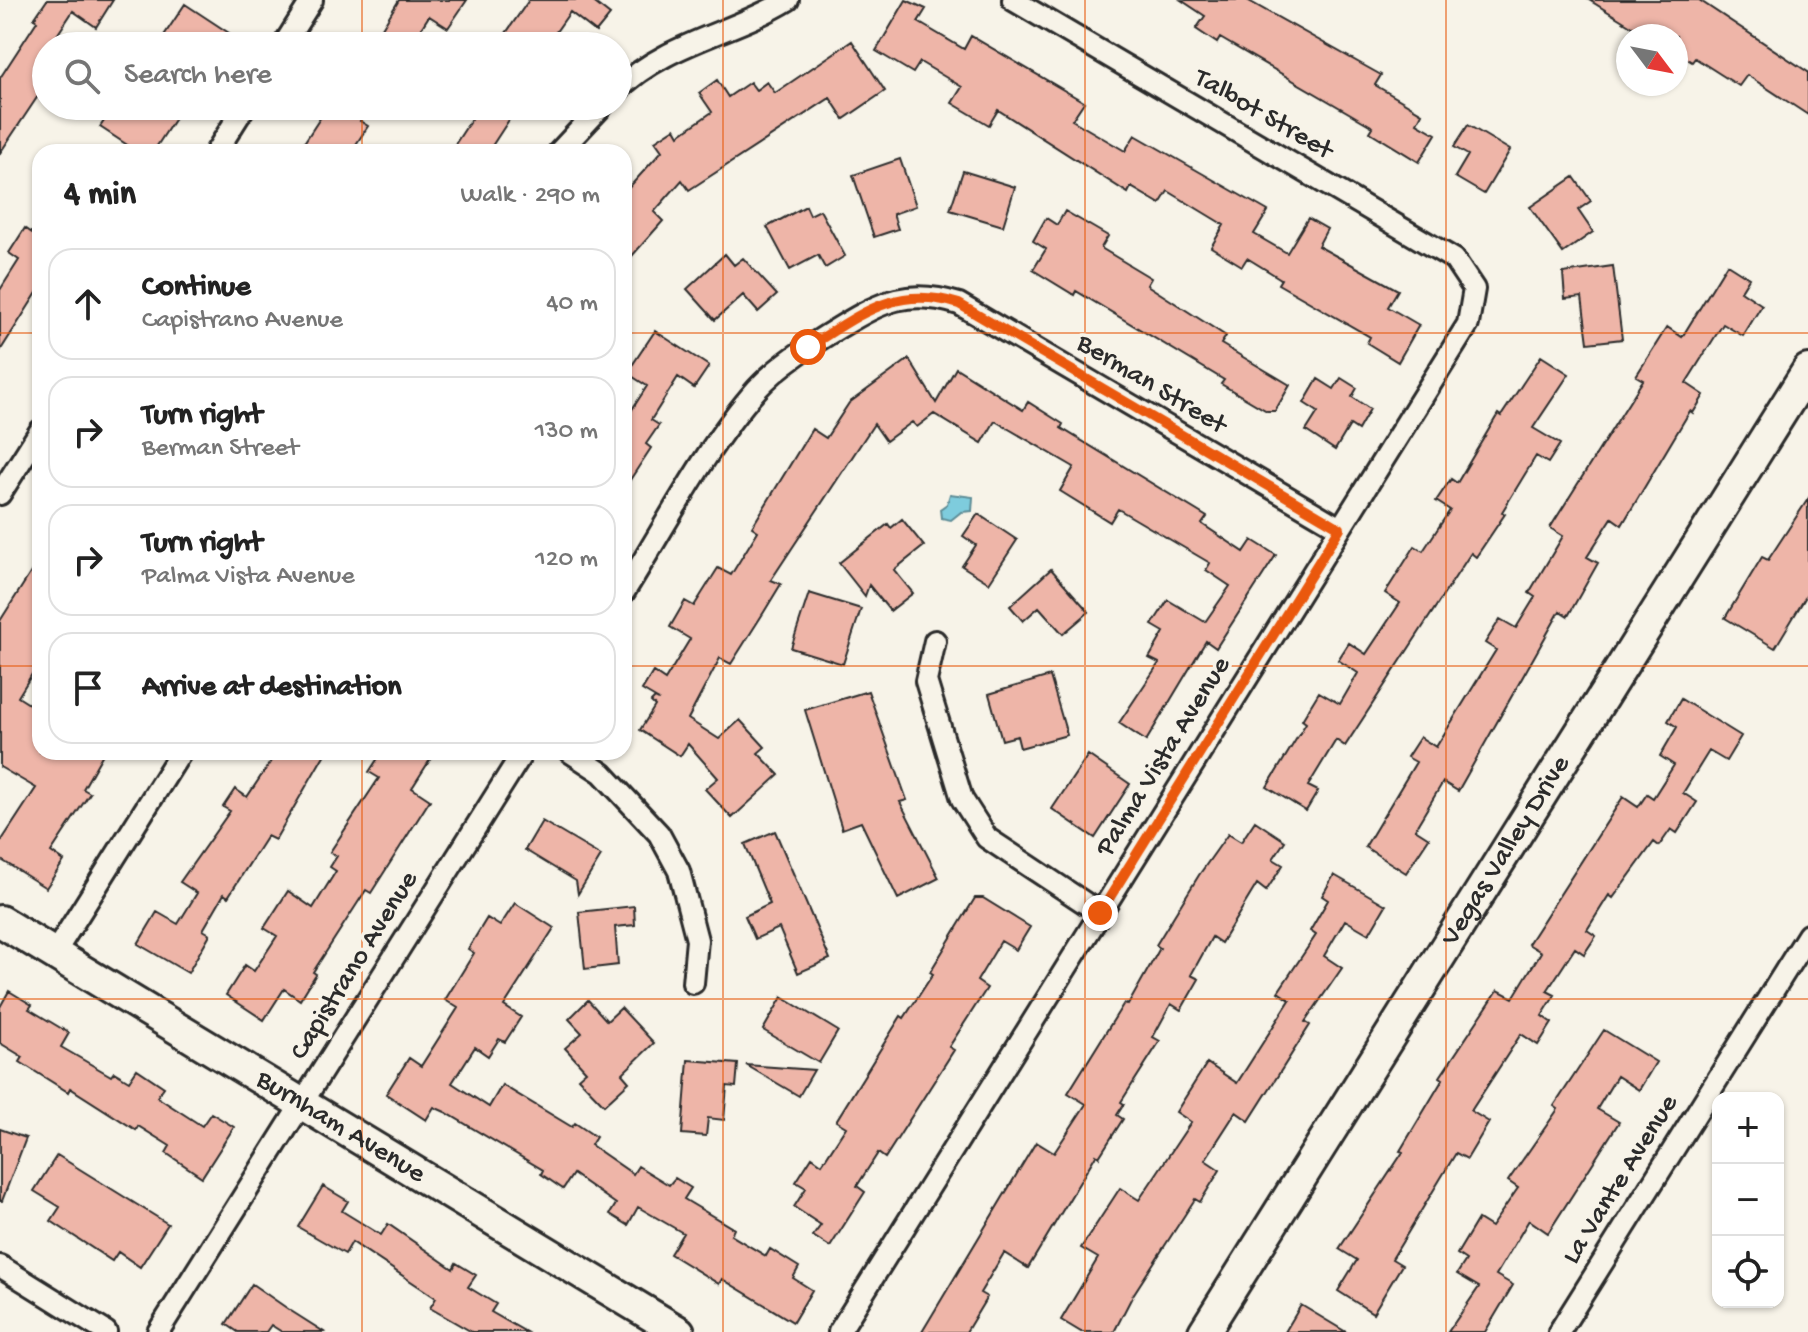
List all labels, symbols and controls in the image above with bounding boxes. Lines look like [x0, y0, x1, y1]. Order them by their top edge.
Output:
north arrow [1616, 24, 1688, 96]
search box [32, 32, 632, 120]
icon: search [60, 54, 104, 98]
text: Search here [124, 59, 272, 94]
street label: Talbot Street [1186, 61, 1340, 169]
text: 4 min [64, 176, 136, 216]
text: Walk · 290 m [461, 181, 600, 212]
text: Continue [142, 271, 251, 306]
icon: ahead [66, 282, 110, 326]
text: 40 m [546, 289, 598, 320]
text: Capistrano Avenue [142, 306, 343, 337]
street label: Berman Street [1069, 327, 1234, 444]
route start [790, 329, 826, 365]
text: Turn right [142, 399, 262, 434]
icon: right [66, 410, 110, 454]
text: 130 m [535, 417, 598, 448]
text: Berman Street [142, 434, 299, 465]
text: Turn right [142, 527, 262, 562]
icon: right [66, 538, 110, 582]
text: 120 m [535, 545, 598, 576]
text: Palma Vista Avenue [142, 562, 355, 593]
street label: Palma Vista Avenue [1089, 651, 1239, 864]
icon: arrive [66, 666, 110, 710]
text: Arrive at destination [142, 671, 402, 706]
street label: Vegas Valley Drive [1434, 749, 1578, 953]
street label: Capistrano Avenue [284, 865, 427, 1067]
route end [1082, 895, 1118, 931]
street label: Burnham Avenue [249, 1063, 432, 1191]
street label: La Vante Avenue [1556, 1089, 1687, 1271]
map controls [1712, 1092, 1784, 1308]
button: + [1712, 1092, 1784, 1164]
button: − [1712, 1164, 1784, 1236]
button: locate [1712, 1236, 1784, 1308]

